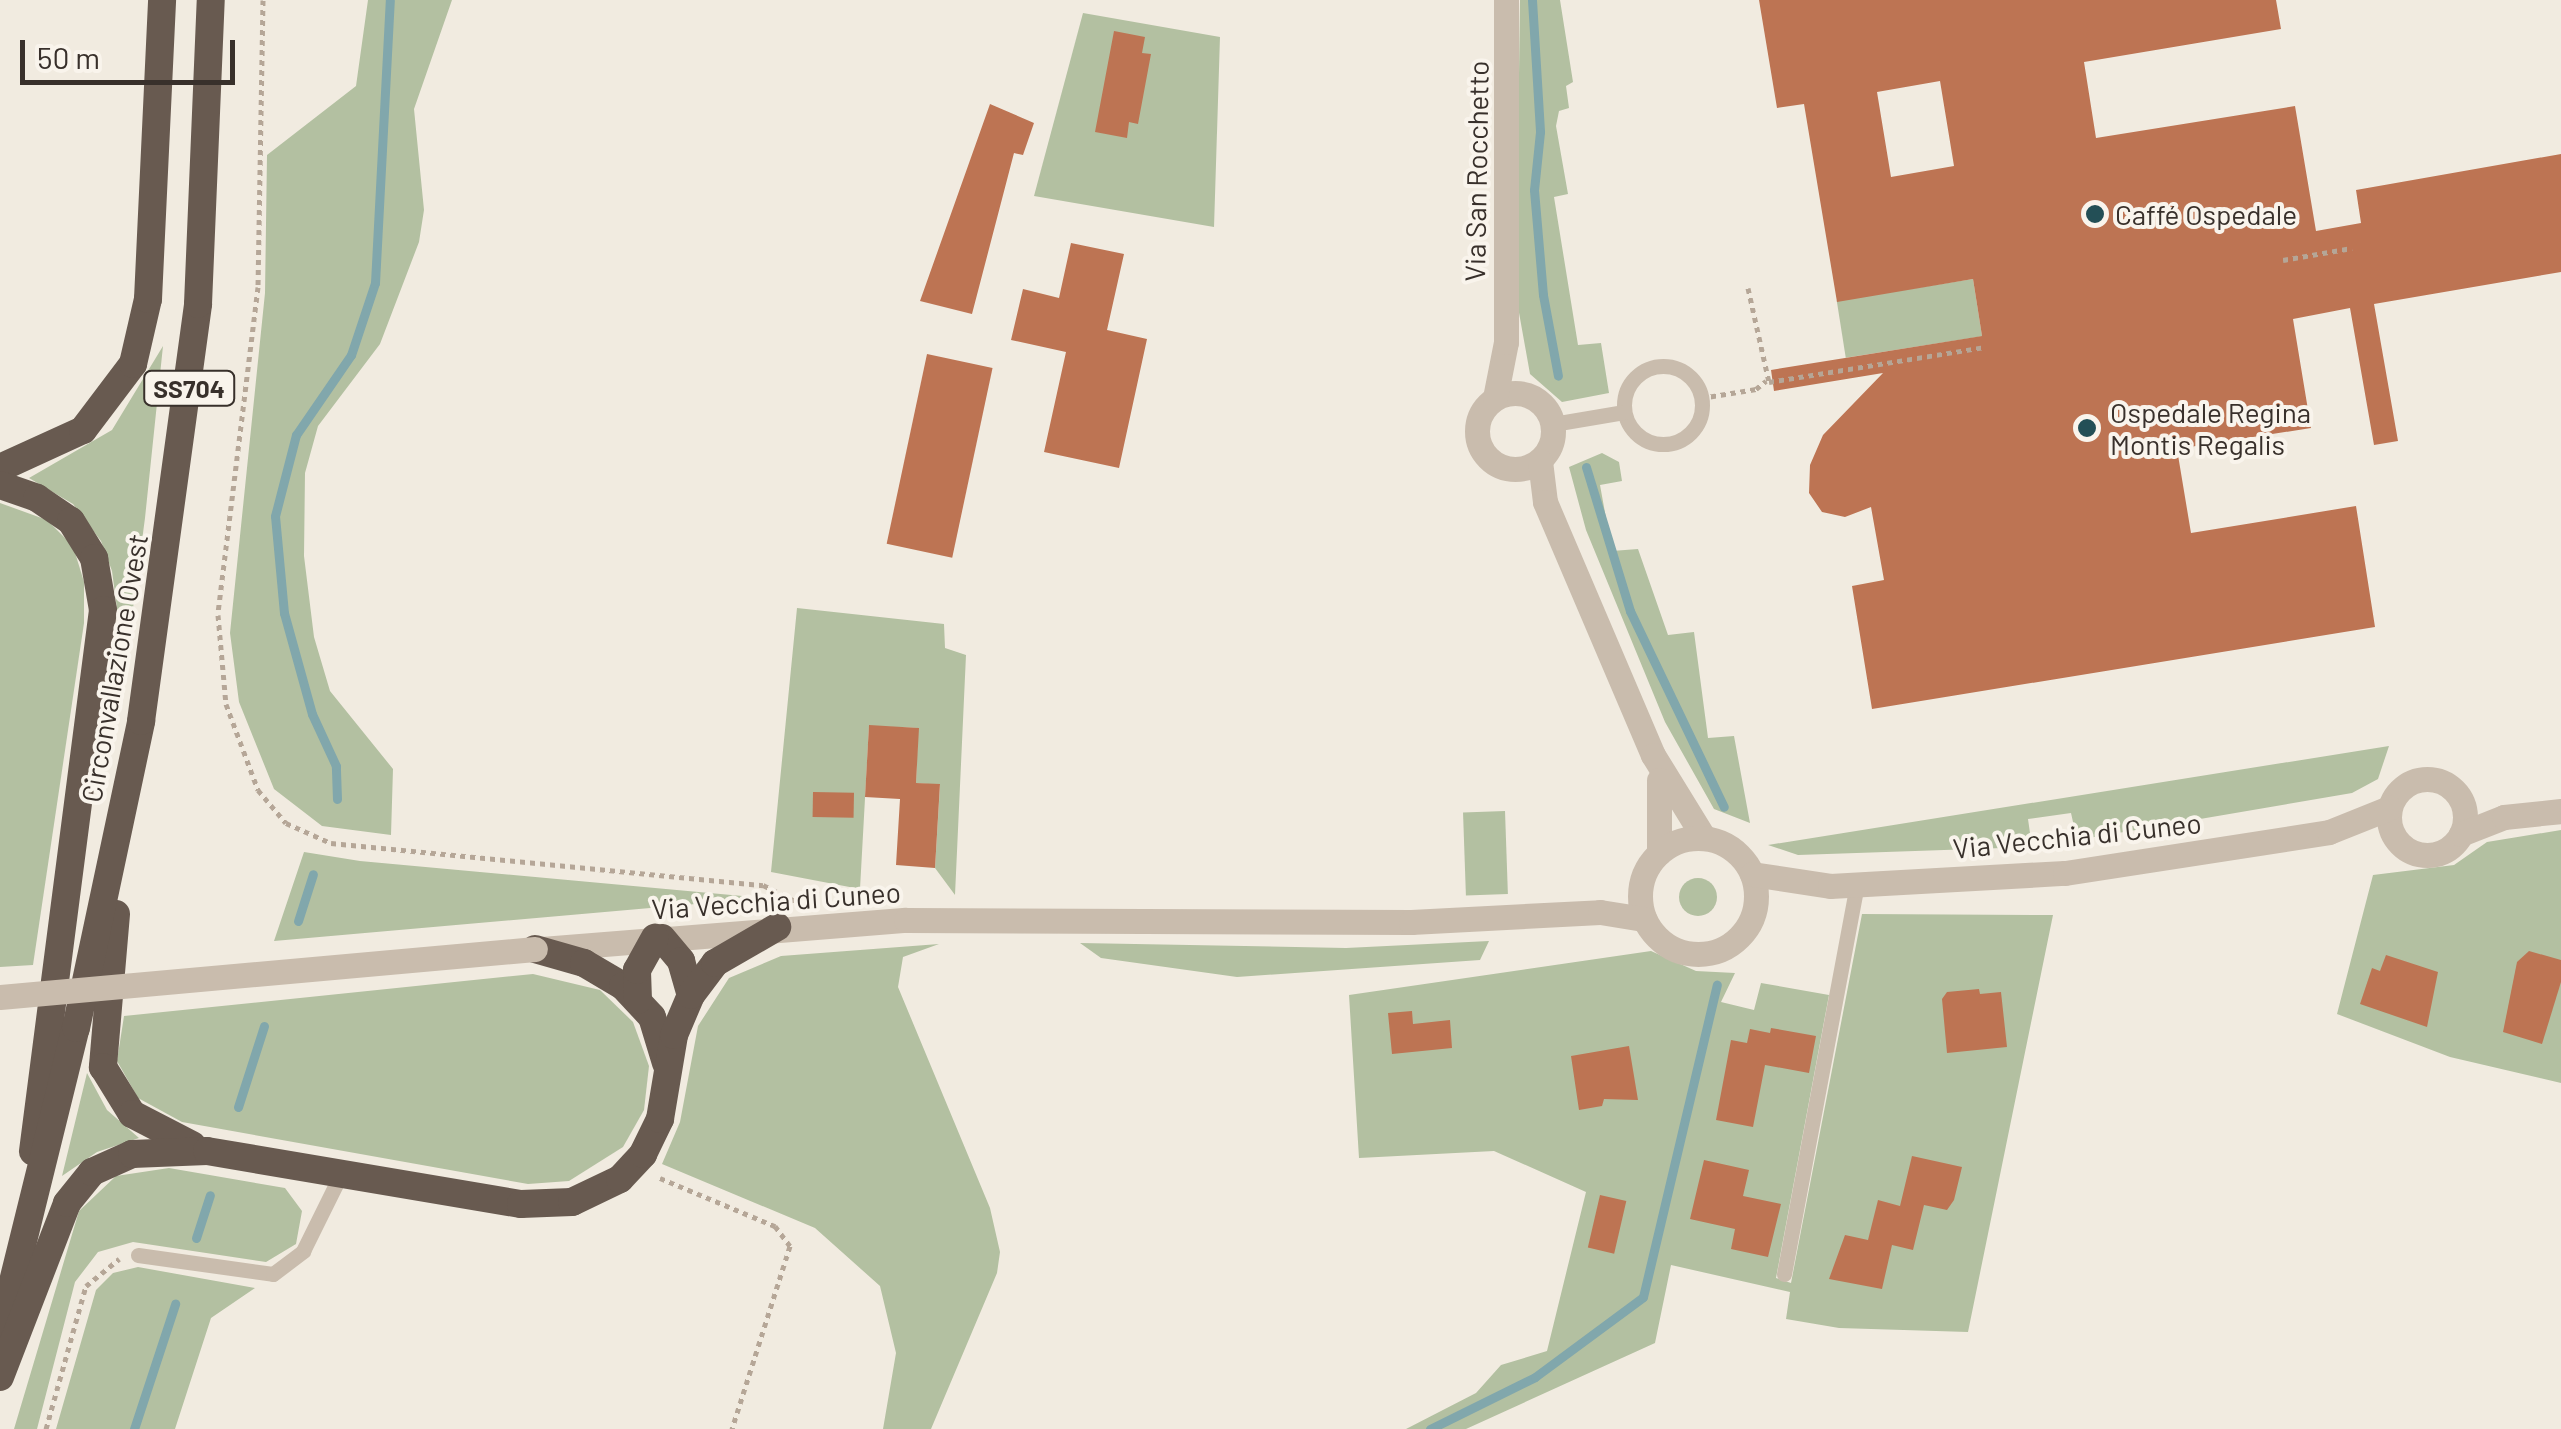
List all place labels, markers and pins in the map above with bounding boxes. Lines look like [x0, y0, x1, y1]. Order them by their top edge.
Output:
place label: Caffé Ospedale [2115, 197, 2297, 231]
marker: Caffé Ospedale [2084, 203, 2106, 225]
place label: Ospedale Regina Montis Regalis [2110, 395, 2311, 461]
marker: Ospedale Regina Montis Regalis [2074, 415, 2100, 441]

